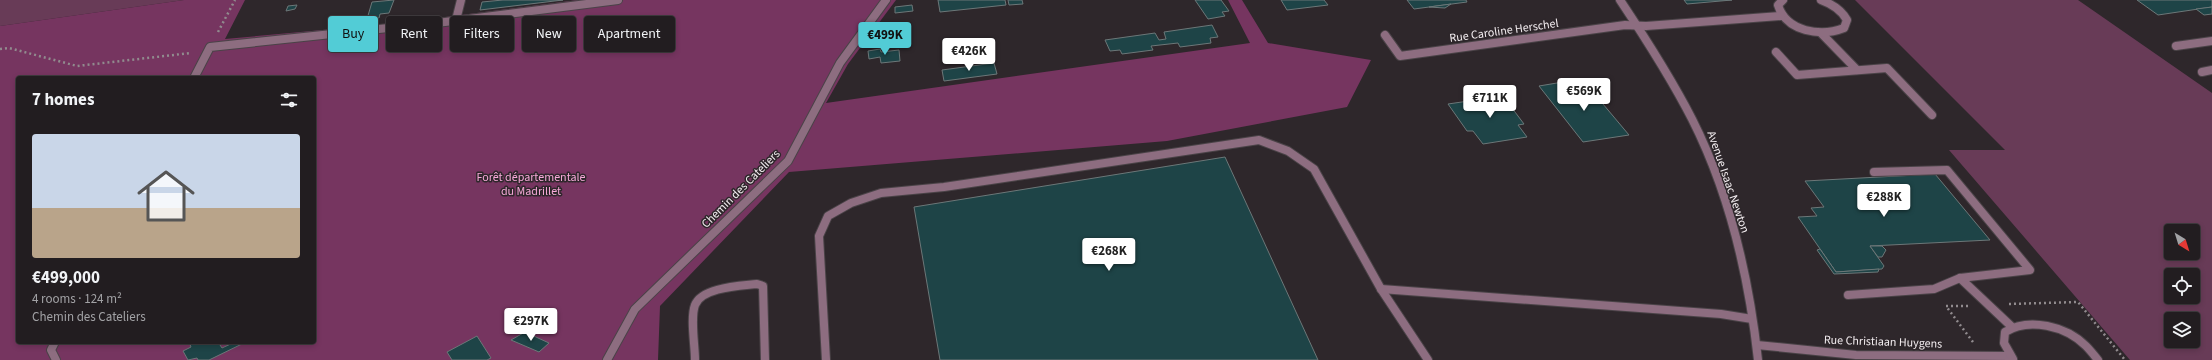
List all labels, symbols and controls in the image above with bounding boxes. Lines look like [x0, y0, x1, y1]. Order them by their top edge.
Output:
street label: Rue Caroline Herschel [1448, 15, 1560, 47]
chip: Buy [328, 16, 378, 52]
chip: Rent [386, 16, 442, 52]
chip: Filters [450, 16, 514, 52]
chip: New [522, 16, 576, 52]
chip: Apartment [584, 16, 675, 52]
pin: €499K [857, 22, 913, 56]
text: €499K [867, 26, 903, 44]
pin: €426K [941, 38, 997, 72]
text: €426K [951, 42, 987, 60]
pin: €569K [1556, 78, 1612, 112]
text: €569K [1566, 82, 1602, 100]
pin: €711K [1462, 85, 1518, 119]
text: 7 homes [32, 88, 94, 112]
icon: filters [278, 89, 300, 111]
text: €711K [1472, 89, 1508, 107]
street label: Avenue Isaac Newton [1703, 129, 1753, 235]
street label: Chemin des Cateliers [698, 146, 784, 232]
icon: home [130, 160, 202, 232]
park label: Forêt départementale du Madrillet [476, 169, 586, 200]
pin: €288K [1856, 184, 1912, 218]
text: €288K [1866, 188, 1902, 206]
north arrow [2164, 224, 2200, 260]
map controls [2164, 224, 2200, 348]
pin: €268K [1081, 238, 1137, 272]
text: €268K [1091, 242, 1127, 260]
text: €499,000 [32, 266, 100, 290]
button: locate [2164, 268, 2200, 304]
text: 4 rooms · 124 m² [32, 290, 122, 308]
text: Chemin des Cateliers [32, 308, 146, 326]
pin: €297K [503, 308, 559, 342]
text: €297K [513, 312, 549, 330]
button: layers [2164, 312, 2200, 348]
street label: Rue Christiaan Huygens [1824, 331, 1942, 353]

